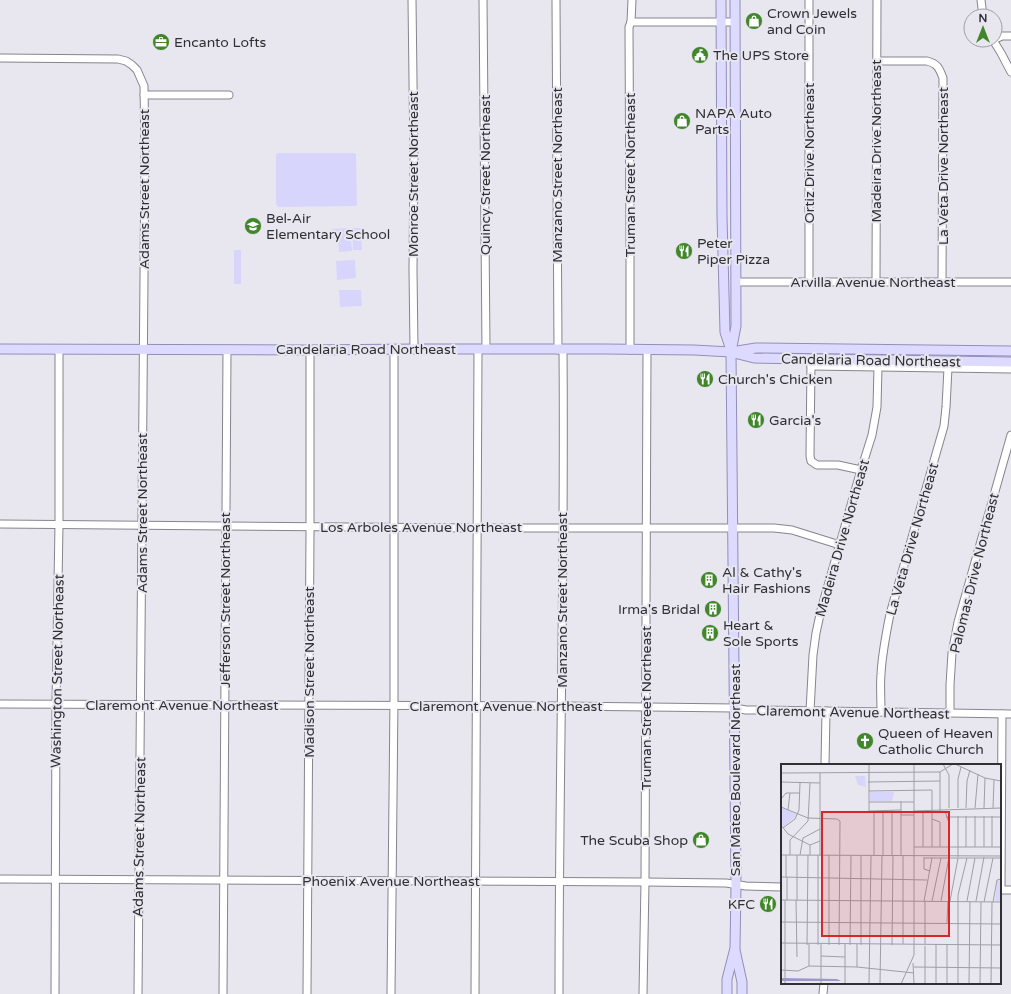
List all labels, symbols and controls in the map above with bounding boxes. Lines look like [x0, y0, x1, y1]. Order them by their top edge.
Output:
place label: Crown Jewels and Coin [767, 5, 857, 38]
north arrow [963, 8, 1003, 48]
shop icon: Crown Jewels and Coin [744, 11, 764, 31]
text: N [979, 12, 987, 25]
office icon: Encanto Lofts [151, 32, 171, 52]
place label: Encanto Lofts [174, 34, 267, 51]
public building icon: The UPS Store [690, 45, 710, 65]
place label: The UPS Store [713, 47, 809, 64]
street label: Madeira Drive Northeast [868, 59, 885, 223]
street label: Ortiz Drive Northeast [801, 82, 818, 223]
street label: La Veta Drive Northeast [935, 86, 952, 245]
street label: Manzano Street Northeast [549, 87, 566, 263]
street label: Monroe Street Northeast [405, 90, 422, 257]
street label: Truman Street Northeast [622, 92, 639, 257]
street label: Quincy Street Northeast [477, 94, 494, 255]
place label: NAPA Auto Parts [695, 105, 772, 138]
street label: Adams Street Northeast [136, 108, 153, 269]
shop icon: NAPA Auto Parts [672, 111, 692, 131]
place label: Bel-Air Elementary School [266, 210, 390, 243]
school or university icon: Bel-Air Elementary School [243, 216, 263, 236]
place label: Peter Piper Pizza [697, 235, 770, 268]
restaurant icon: Peter Piper Pizza [674, 241, 694, 261]
street label: Arvilla Avenue Northeast [790, 274, 956, 291]
street label: Candelaria Road Northeast [276, 341, 457, 358]
street label: Candelaria Road Northeast [781, 350, 962, 371]
restaurant icon: Church's Chicken [695, 369, 715, 389]
place label: Church's Chicken [718, 371, 833, 388]
restaurant icon: Garcia's [746, 410, 766, 430]
place label: Garcia's [769, 412, 822, 429]
street label: Adams Street Northeast [134, 432, 151, 593]
street label: Madeira Drive Northeast [812, 457, 873, 619]
street label: La Veta Drive Northeast [883, 460, 943, 617]
street label: Palomas Drive Northeast [946, 491, 1003, 655]
street label: Jefferson Street Northeast [217, 511, 234, 688]
street label: Manzano Street Northeast [554, 512, 571, 688]
street label: Los Arboles Avenue Northeast [320, 519, 523, 536]
place label: Al & Cathy's Hair Fashions [722, 564, 811, 597]
building icon: Al & Cathy's Hair Fashions [699, 570, 719, 590]
street label: Washington Street Northeast [47, 573, 68, 768]
street label: Madison Street Northeast [301, 586, 318, 758]
building icon: Irma's Bridal [703, 599, 723, 619]
place label: Irma's Bridal [618, 601, 700, 618]
place label: Heart & Sole Sports [723, 617, 799, 650]
building icon: Heart & Sole Sports [700, 623, 720, 643]
street label: Truman Street Northeast [638, 625, 655, 790]
street label: San Mateo Boulevard Northeast [727, 663, 744, 876]
street label: Claremont Avenue Northeast [85, 697, 279, 714]
street label: Claremont Avenue Northeast [409, 698, 603, 715]
street label: Claremont Avenue Northeast [756, 702, 950, 723]
place label: Queen of Heaven Catholic Church [878, 725, 993, 758]
church icon: Queen of Heaven Catholic Church [855, 731, 875, 751]
street label: Adams Street Northeast [130, 756, 149, 917]
inset map [781, 764, 1001, 984]
shop icon: The Scuba Shop [691, 830, 711, 850]
place label: The Scuba Shop [580, 832, 688, 849]
street label: Phoenix Avenue Northeast [302, 873, 481, 890]
restaurant icon: KFC [758, 894, 778, 914]
place label: KFC [728, 896, 755, 913]

